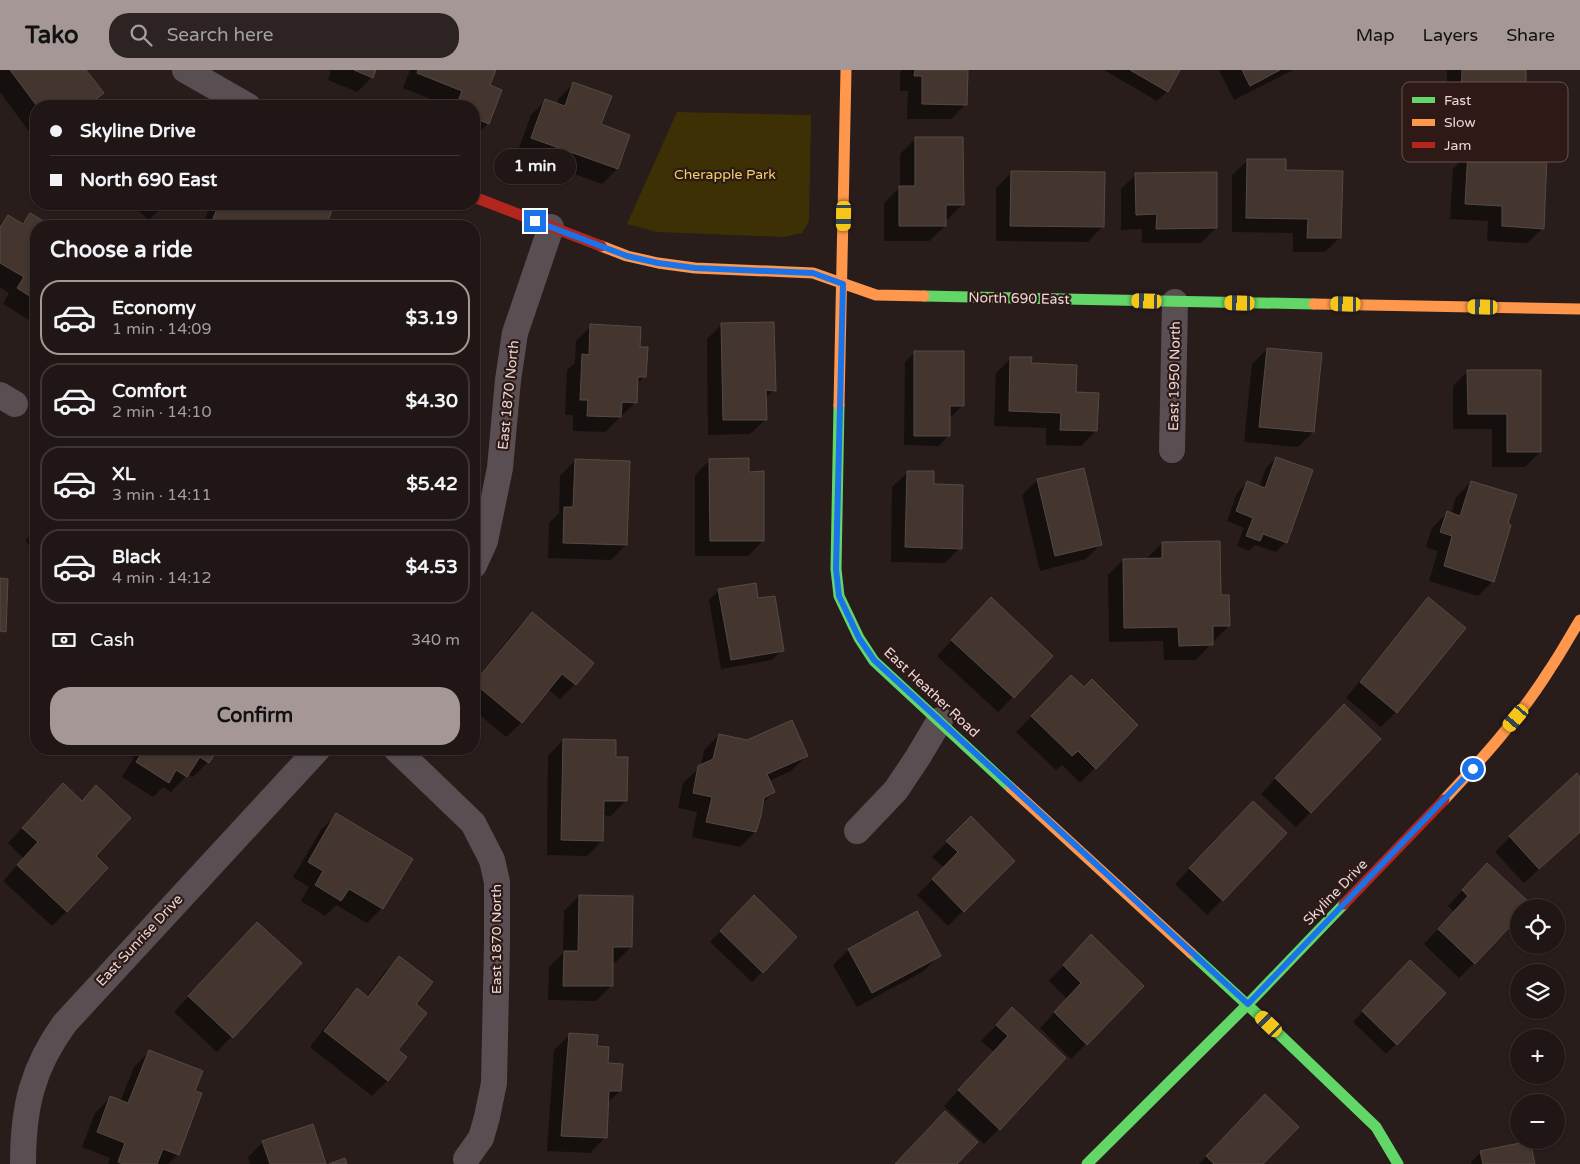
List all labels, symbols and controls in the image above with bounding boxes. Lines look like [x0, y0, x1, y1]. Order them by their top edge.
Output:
search box [109, 13, 459, 58]
text: Tako [25, 21, 79, 50]
icon: search [127, 21, 155, 49]
text: Search here [167, 24, 273, 46]
text: Map [1356, 24, 1395, 46]
text: Layers [1423, 24, 1478, 46]
text: Share [1506, 24, 1555, 46]
legend [1402, 82, 1568, 162]
text: Fast [1444, 92, 1472, 109]
text: Slow [1444, 114, 1476, 131]
text: Skyline Drive [80, 120, 196, 142]
text: Jam [1444, 137, 1471, 154]
callout: 1 min [494, 148, 576, 184]
text: 1 min [514, 156, 556, 176]
park label: Cherapple Park [674, 166, 776, 183]
text: North 690 East [80, 169, 217, 191]
car [836, 201, 851, 231]
route end [524, 210, 546, 232]
text: Choose a ride [50, 237, 193, 263]
street label: North 690 East [968, 289, 1070, 308]
car [1131, 293, 1162, 309]
icon: car [52, 295, 97, 340]
car [1224, 295, 1255, 311]
car [1330, 296, 1361, 312]
text: Economy [112, 297, 196, 319]
car [1467, 299, 1498, 315]
text: $3.19 [406, 307, 458, 329]
text: 1 min · 14:09 [112, 319, 211, 339]
street label: East 1950 North [1165, 321, 1184, 431]
street label: East 1870 North [494, 339, 523, 451]
icon: car [52, 378, 97, 423]
text: Comfort [112, 380, 186, 402]
text: $4.30 [406, 390, 458, 412]
text: 2 min · 14:10 [112, 402, 211, 422]
icon: car [52, 461, 97, 506]
text: XL [112, 463, 136, 485]
text: $5.42 [406, 473, 458, 495]
text: 3 min · 14:11 [112, 485, 211, 505]
icon: car [52, 544, 97, 589]
text: Black [112, 546, 161, 568]
text: $4.53 [406, 556, 458, 578]
text: 4 min · 14:12 [112, 568, 211, 588]
icon: cash [50, 626, 78, 654]
text: Cash [90, 629, 135, 651]
text: 340 m [411, 630, 460, 650]
street label: East Heather Road [880, 644, 983, 741]
button: Confirm [50, 687, 460, 745]
car [1500, 702, 1531, 734]
route start [1462, 758, 1484, 780]
street label: Skyline Drive [1300, 856, 1371, 929]
street label: East 1870 North [488, 884, 505, 994]
street label: East Sunrise Drive [92, 891, 186, 990]
map controls [1510, 899, 1565, 1149]
button: locate [1510, 899, 1565, 954]
button: layers [1510, 964, 1565, 1019]
car [1253, 1008, 1285, 1040]
button: + [1510, 1029, 1565, 1084]
button: − [1510, 1094, 1565, 1149]

